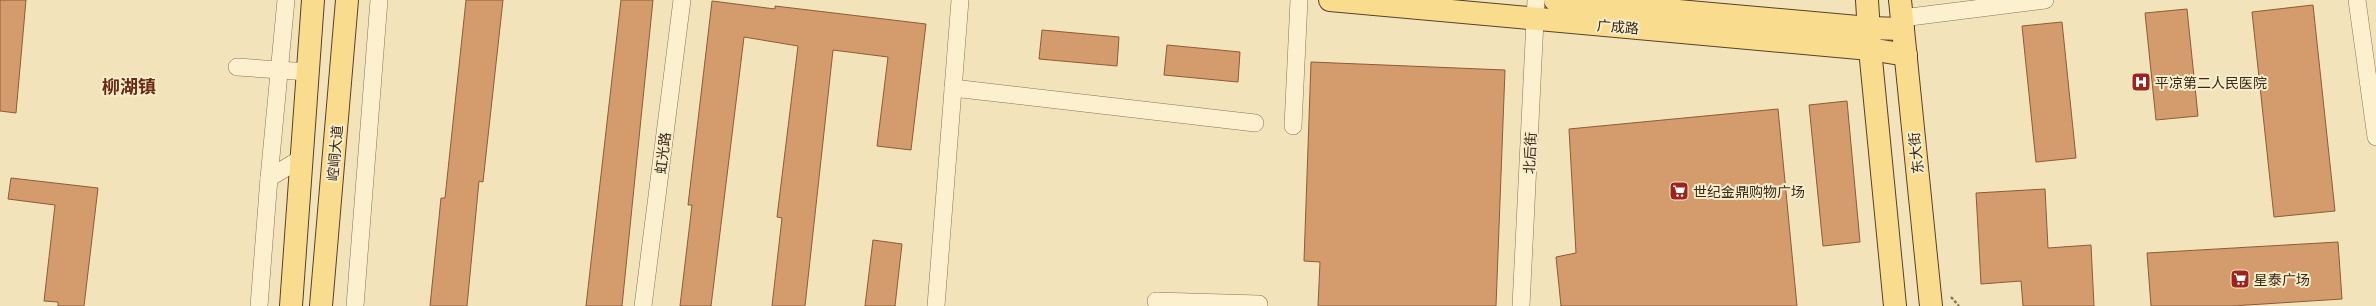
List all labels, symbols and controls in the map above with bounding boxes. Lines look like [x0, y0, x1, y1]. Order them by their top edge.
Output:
street label: 广成路 [1596, 14, 1640, 38]
hospital icon: 平凉第二人民医院 [2130, 71, 2152, 93]
district label: 柳湖镇 [102, 72, 156, 98]
place label: 平凉第二人民医院 [2155, 72, 2267, 92]
street label: 崆峒大道 [322, 124, 346, 182]
street label: 虹光路 [650, 131, 674, 175]
street label: 东大街 [1903, 131, 1927, 175]
street label: 北后街 [1518, 132, 1540, 174]
supermarket icon: 世纪金鼎购物广场 [1668, 180, 1690, 202]
place label: 世纪金鼎购物广场 [1693, 181, 1805, 201]
supermarket icon: 星泰广场 [2229, 268, 2251, 290]
place label: 星泰广场 [2254, 269, 2310, 289]

